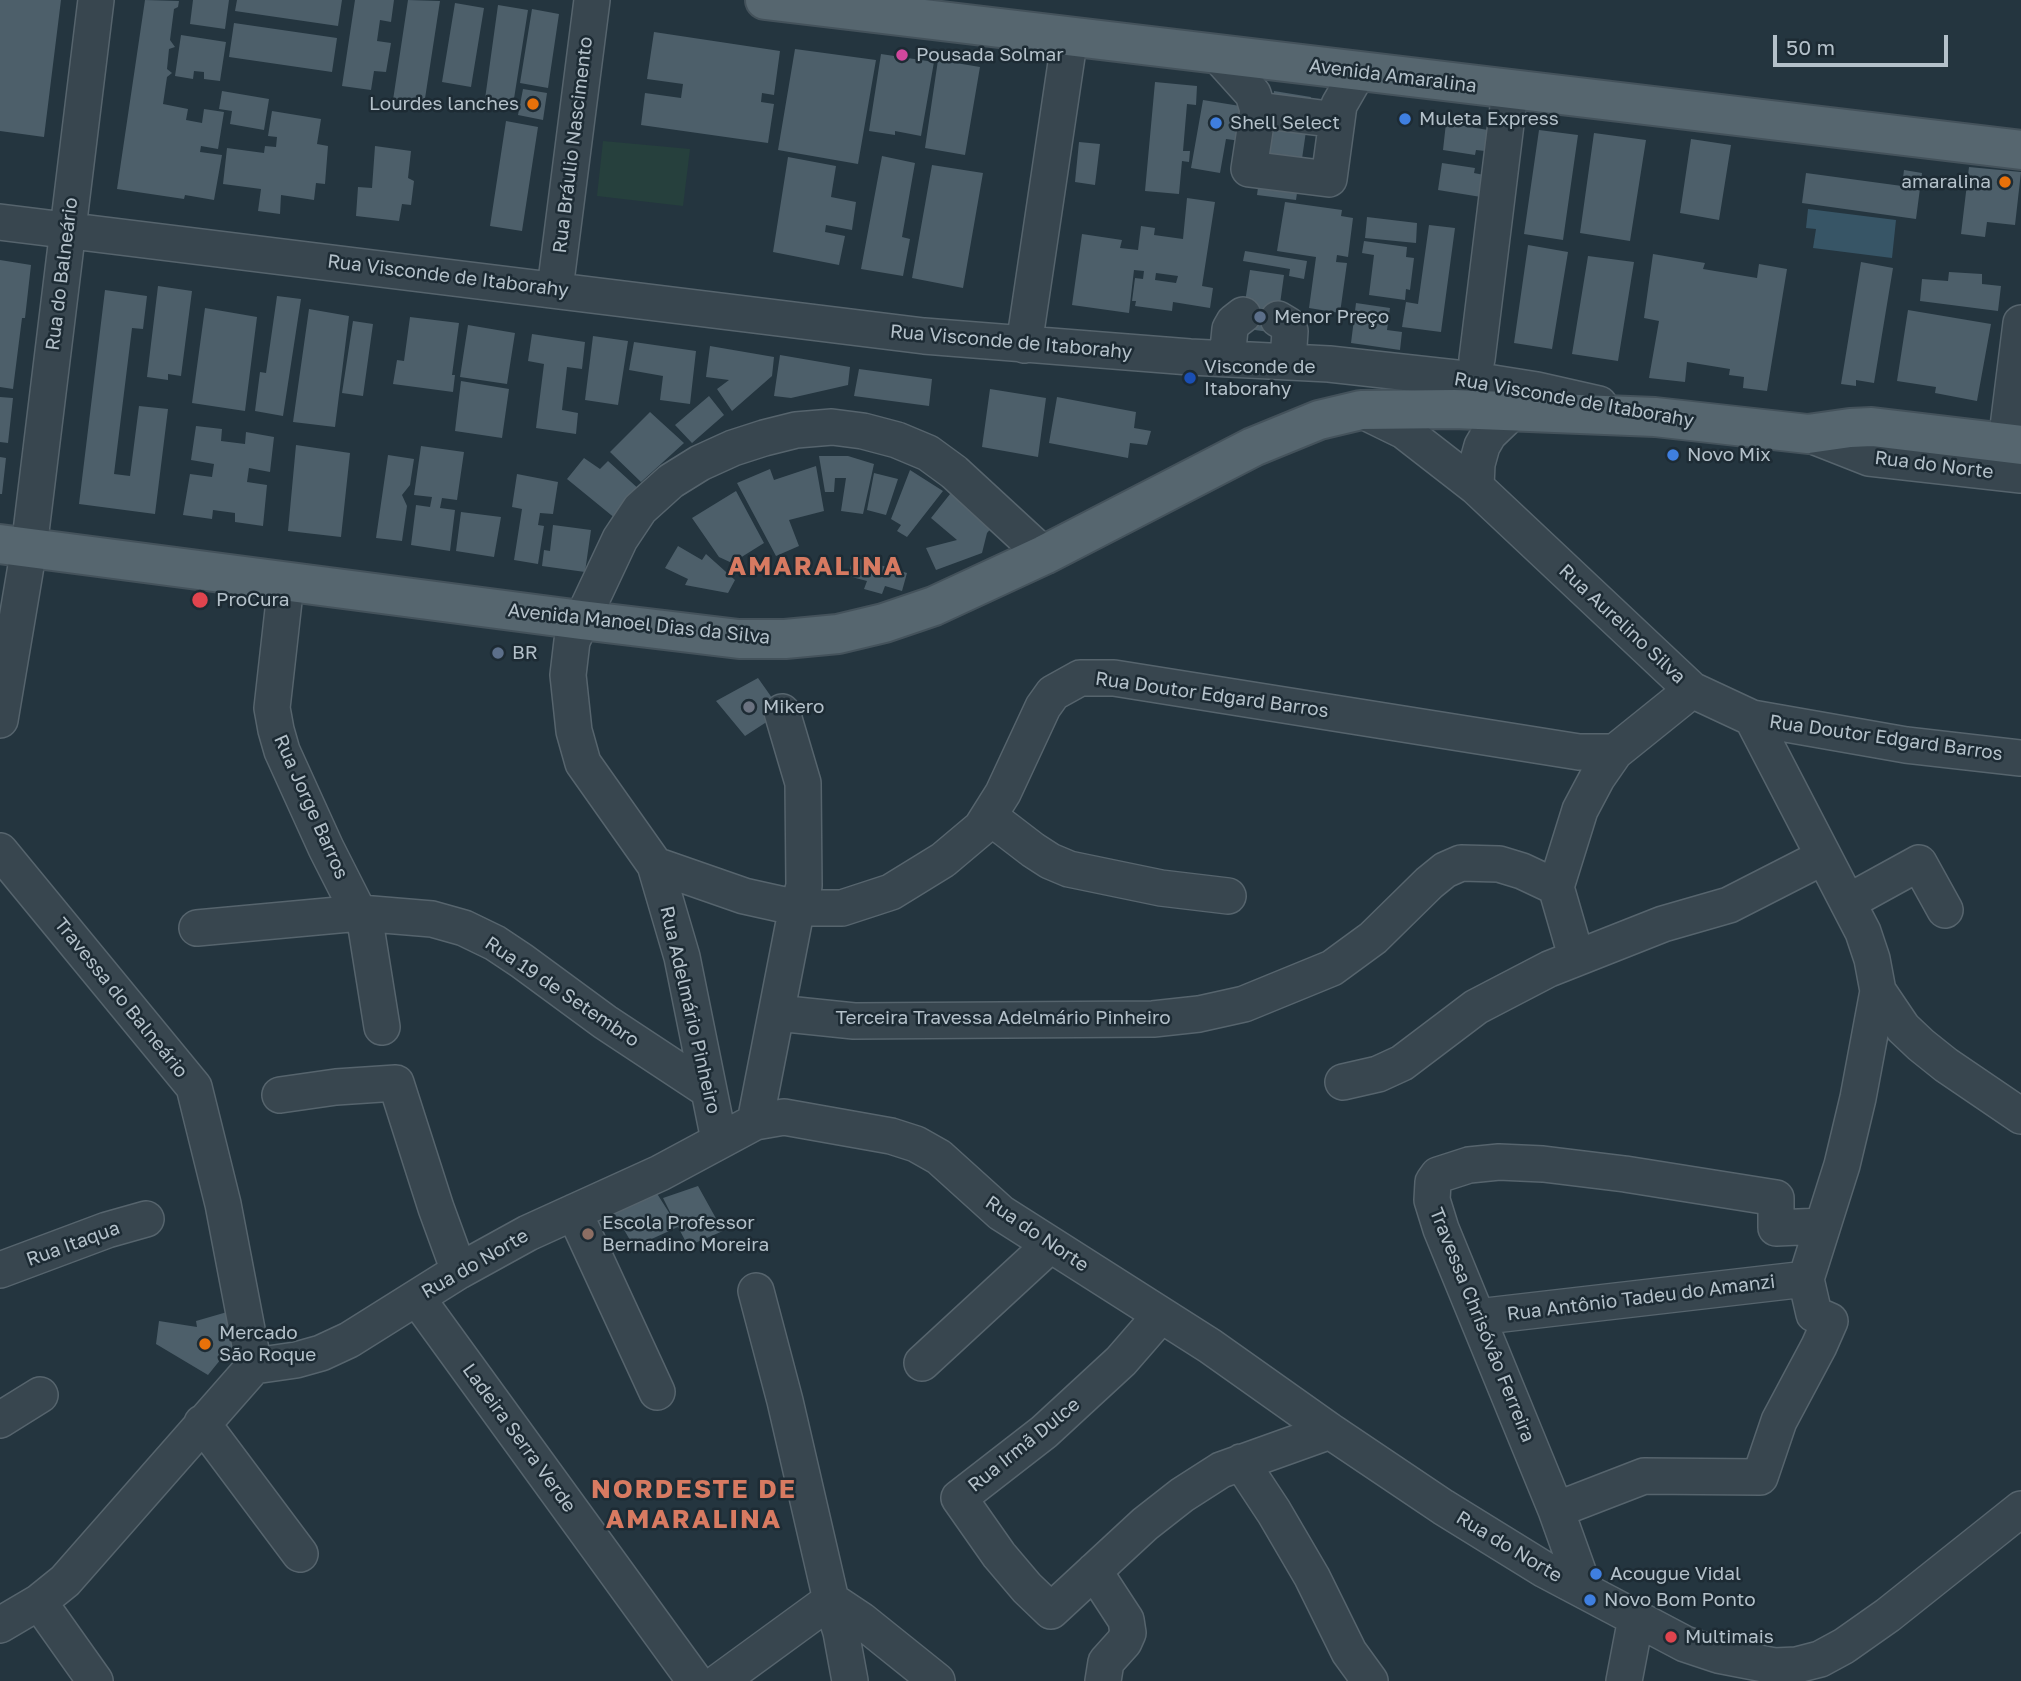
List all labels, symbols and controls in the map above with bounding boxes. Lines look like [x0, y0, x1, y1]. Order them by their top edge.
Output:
scale bar [1776, 21, 1951, 65]
text: 50 m [1786, 34, 1835, 60]
street label: Rua Bráulio Nascimento [548, 35, 598, 255]
place label: Pousada Solmar [916, 44, 1064, 66]
marker: Pousada Solmar [894, 47, 910, 63]
street label: Avenida Amaralina [1308, 54, 1478, 98]
place label: Lourdes lanches [369, 93, 519, 115]
marker: Lourdes lanches [525, 96, 541, 112]
place label: Muleta Express [1419, 108, 1559, 130]
marker: Muleta Express [1397, 111, 1413, 127]
place label: Shell Select [1230, 112, 1340, 134]
marker: Shell Select [1208, 115, 1224, 131]
place label: amaralina [1901, 171, 1991, 193]
marker: amaralina [1997, 174, 2013, 190]
street label: Rua do Balneário [41, 196, 83, 352]
street label: Rua Visconde de Itaborahy [326, 250, 570, 302]
place label: Menor Preço [1274, 306, 1389, 328]
marker: Menor Preço [1252, 309, 1268, 325]
street label: Rua Visconde de Itaborahy [889, 320, 1133, 364]
place label: Visconde de Itaborahy [1204, 356, 1315, 400]
street label: Rua Visconde de Itaborahy [1452, 368, 1696, 432]
marker: Visconde de Itaborahy [1182, 370, 1198, 386]
place label: Novo Mix [1687, 444, 1771, 466]
street label: Rua do Norte [1873, 446, 1995, 484]
marker: Novo Mix [1665, 447, 1681, 463]
district label: AMARALINA [729, 551, 903, 583]
street label: Rua Aurelino Silva [1554, 560, 1690, 688]
place label: ProCura [216, 589, 289, 611]
marker: ProCura [190, 590, 210, 610]
street label: Avenida Manoel Dias da Silva [507, 599, 771, 649]
place label: BR [512, 642, 538, 664]
marker: BR [490, 645, 506, 661]
street label: Rua Doutor Edgard Barros [1094, 667, 1330, 723]
place label: Mikero [763, 696, 824, 718]
marker: Mikero [741, 699, 757, 715]
street label: Rua Doutor Edgard Barros [1768, 710, 2004, 766]
street label: Rua Jorge Barros [269, 731, 353, 883]
street label: Rua Adelmário Pinheiro [655, 904, 725, 1116]
street label: Travessa do Balneário [49, 913, 193, 1083]
street label: Rua 19 de Setembro [480, 932, 644, 1052]
street label: Terceira Travessa Adelmário Pinheiro [835, 1007, 1171, 1029]
street label: Rua do Norte [981, 1191, 1093, 1277]
street label: Travessa Chrisóvâo Ferreira [1424, 1204, 1540, 1446]
place label: Escola Professor Bernadino Moreira [602, 1212, 769, 1256]
street label: Rua Itaqua [23, 1217, 123, 1271]
street label: Rua do Norte [418, 1224, 532, 1304]
marker: Escola Professor Bernadino Moreira [580, 1226, 596, 1242]
street label: Rua Antônio Tadeu do Amanzi [1506, 1270, 1776, 1326]
place label: Mercado São Roque [219, 1322, 316, 1366]
marker: Mercado São Roque [197, 1336, 213, 1352]
street label: Ladeira Serra Verde [457, 1359, 581, 1517]
street label: Rua Irmã Dulce [963, 1393, 1085, 1497]
district label: NORDESTE DE AMARALINA [592, 1474, 796, 1536]
street label: Rua do Norte [1452, 1506, 1566, 1588]
place label: Acougue Vidal [1610, 1563, 1741, 1585]
marker: Acougue Vidal [1588, 1566, 1604, 1582]
place label: Novo Bom Ponto [1604, 1589, 1756, 1611]
marker: Novo Bom Ponto [1582, 1592, 1598, 1608]
place label: Multimais [1685, 1626, 1774, 1648]
marker: Multimais [1663, 1629, 1679, 1645]

